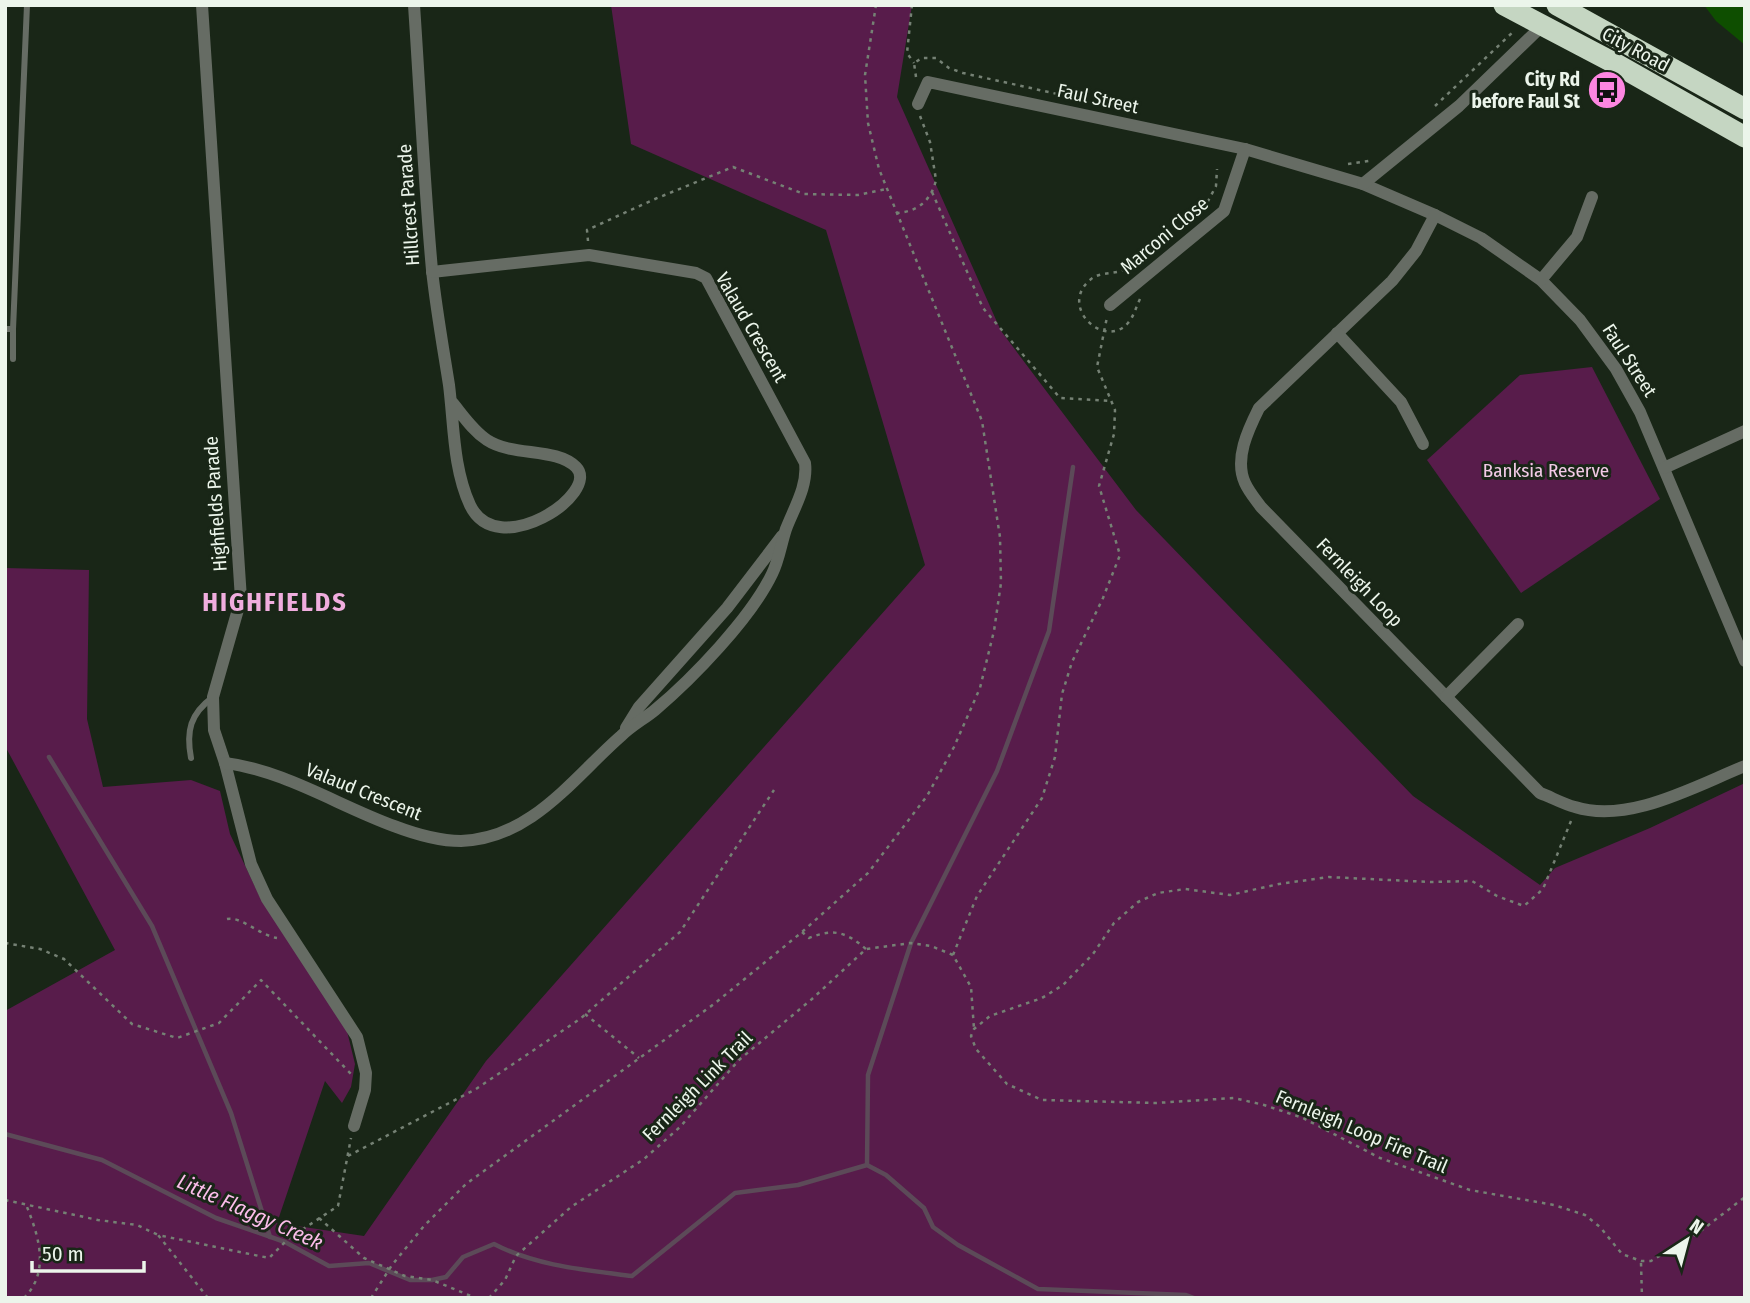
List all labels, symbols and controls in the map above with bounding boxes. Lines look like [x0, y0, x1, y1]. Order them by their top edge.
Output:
street label: City Road [1598, 22, 1673, 77]
place label: City Rd before Faul St [1472, 68, 1580, 113]
bus stop icon: City Rd before Faul St [1586, 69, 1628, 111]
street label: Faul Street [1055, 79, 1141, 118]
street label: Hillcrest Parade [393, 143, 424, 267]
street label: Marconi Close [1116, 192, 1213, 279]
street label: Valaud Crescent [711, 268, 793, 387]
street label: Faul Street [1597, 319, 1662, 402]
street label: Highfields Parade [199, 436, 232, 572]
park label: Banksia Reserve [1483, 459, 1609, 482]
street label: Fernleigh Loop [1312, 533, 1408, 631]
district label: HIGHFIELDS [202, 587, 348, 618]
street label: Valaud Crescent [302, 758, 426, 825]
street label: Fernleigh Link Trail [638, 1027, 757, 1146]
street label: Fernleigh Loop Fire Trail [1272, 1085, 1451, 1178]
water label: Little Flaggy Creek [173, 1168, 327, 1256]
north arrow [1652, 1205, 1722, 1275]
text: N [1685, 1214, 1708, 1239]
scale bar [32, 1230, 144, 1274]
text: 50 m [42, 1241, 84, 1267]

